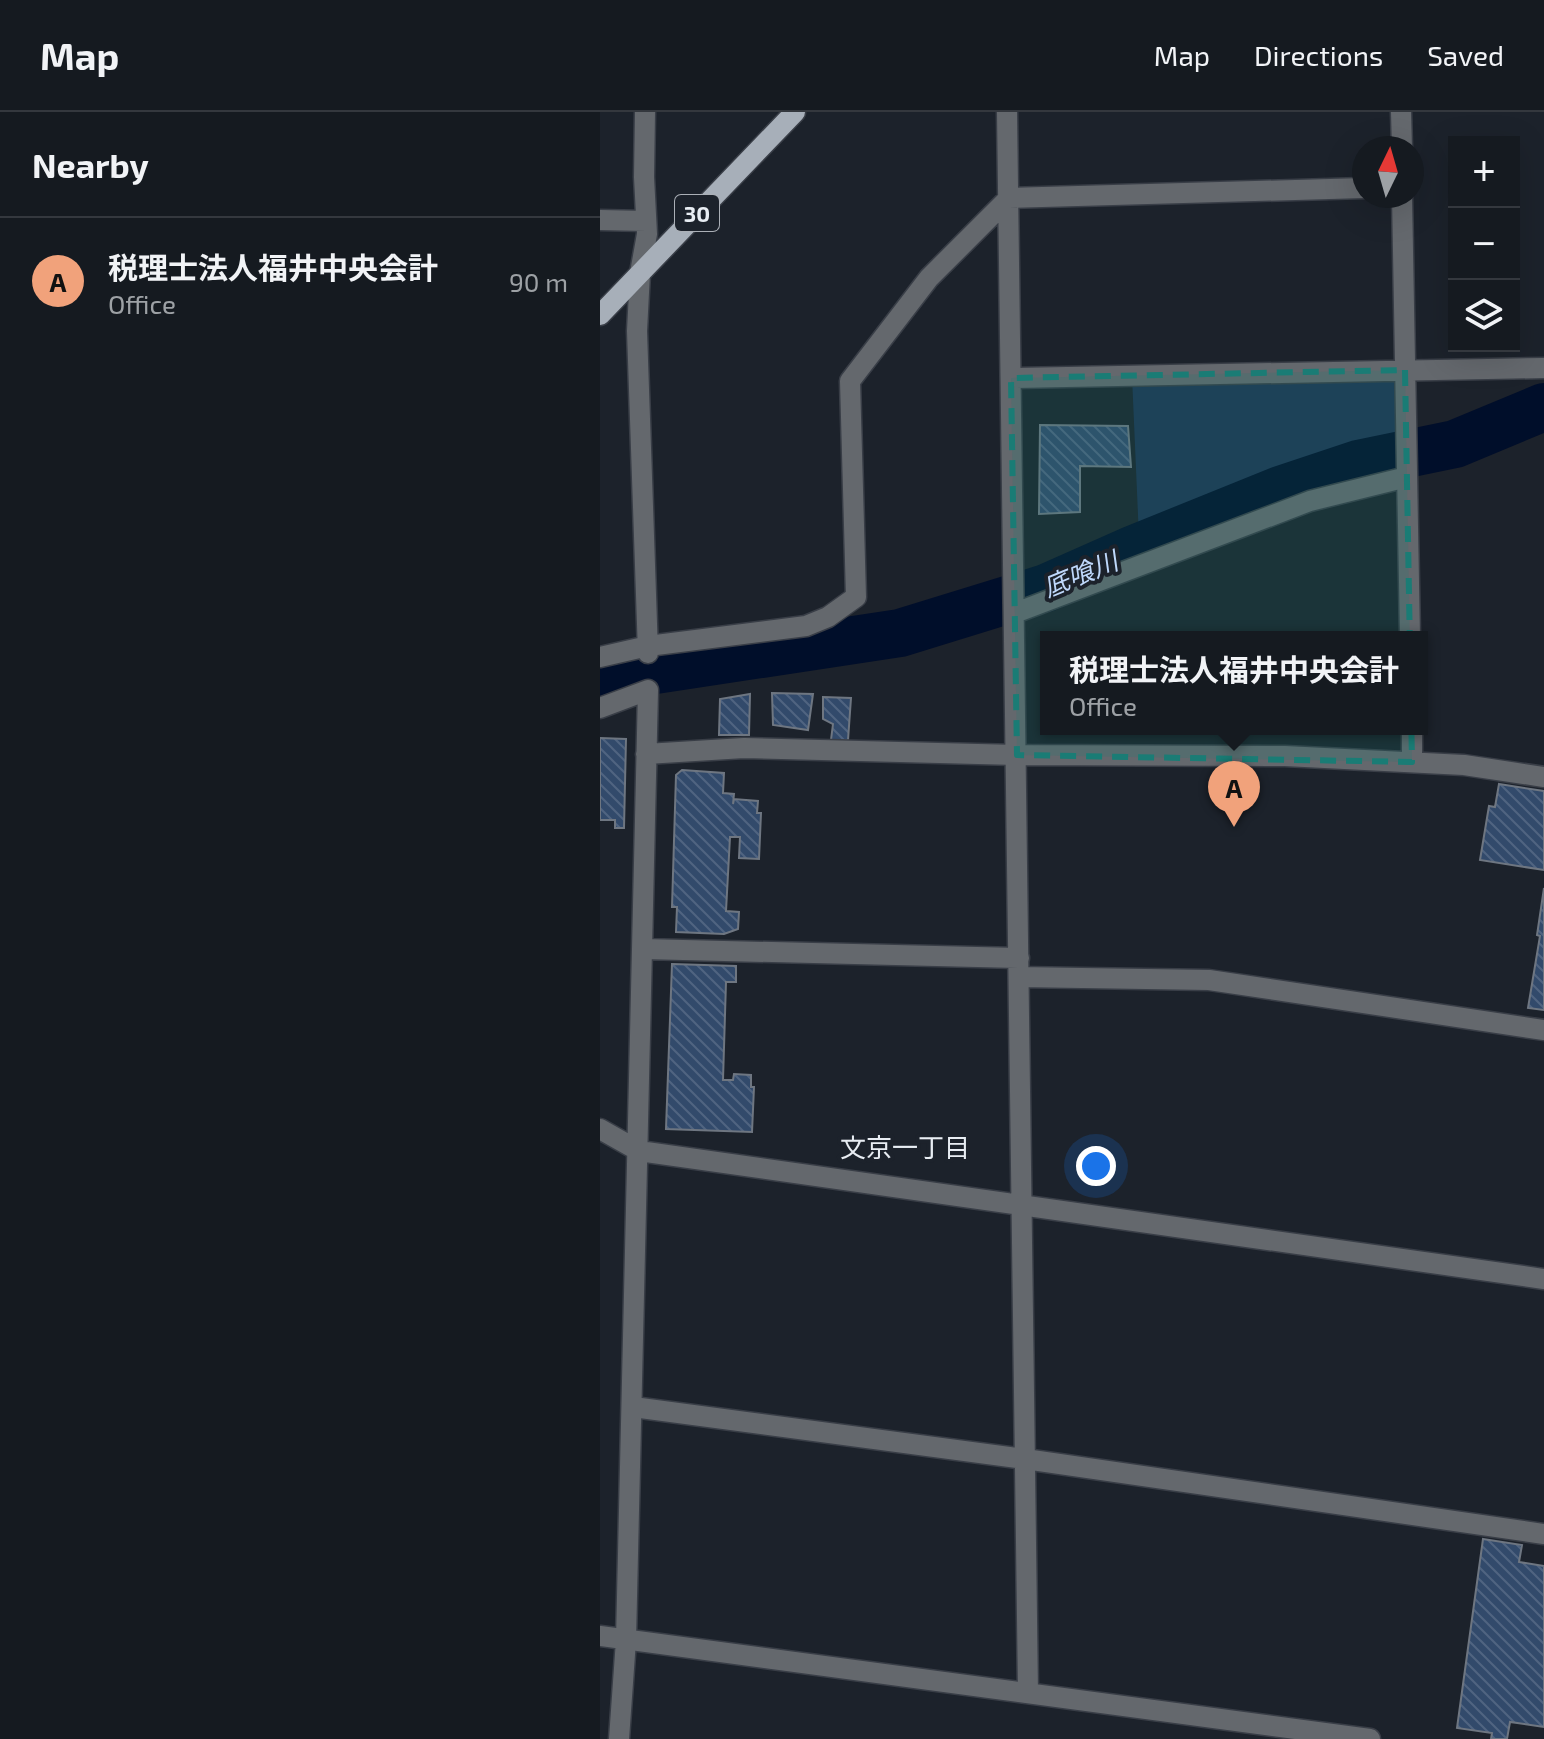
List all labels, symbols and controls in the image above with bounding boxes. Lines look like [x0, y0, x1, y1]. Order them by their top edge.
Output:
text: Map [40, 32, 119, 78]
text: Map [1154, 38, 1210, 72]
text: Directions [1254, 38, 1383, 72]
text: Saved [1427, 38, 1504, 72]
north arrow [1352, 136, 1424, 208]
map controls [1448, 136, 1520, 352]
button: + [1448, 136, 1520, 208]
text: Nearby [32, 144, 149, 185]
road number: 30 [675, 195, 719, 231]
button: − [1448, 208, 1520, 280]
text: 税理士法人福井中央会計 [108, 249, 438, 285]
text: A [50, 266, 66, 297]
text: 90 m [509, 266, 568, 297]
button: layers [1448, 280, 1520, 352]
text: Office [108, 288, 176, 319]
water label: 底喰川 [1038, 543, 1125, 602]
popup [1040, 631, 1428, 735]
text: 税理士法人福井中央会計 [1069, 651, 1399, 687]
text: Office [1069, 690, 1137, 721]
pin: A [1208, 761, 1260, 827]
district label: 文京一丁目 [840, 1131, 970, 1162]
your location [1076, 1146, 1116, 1186]

